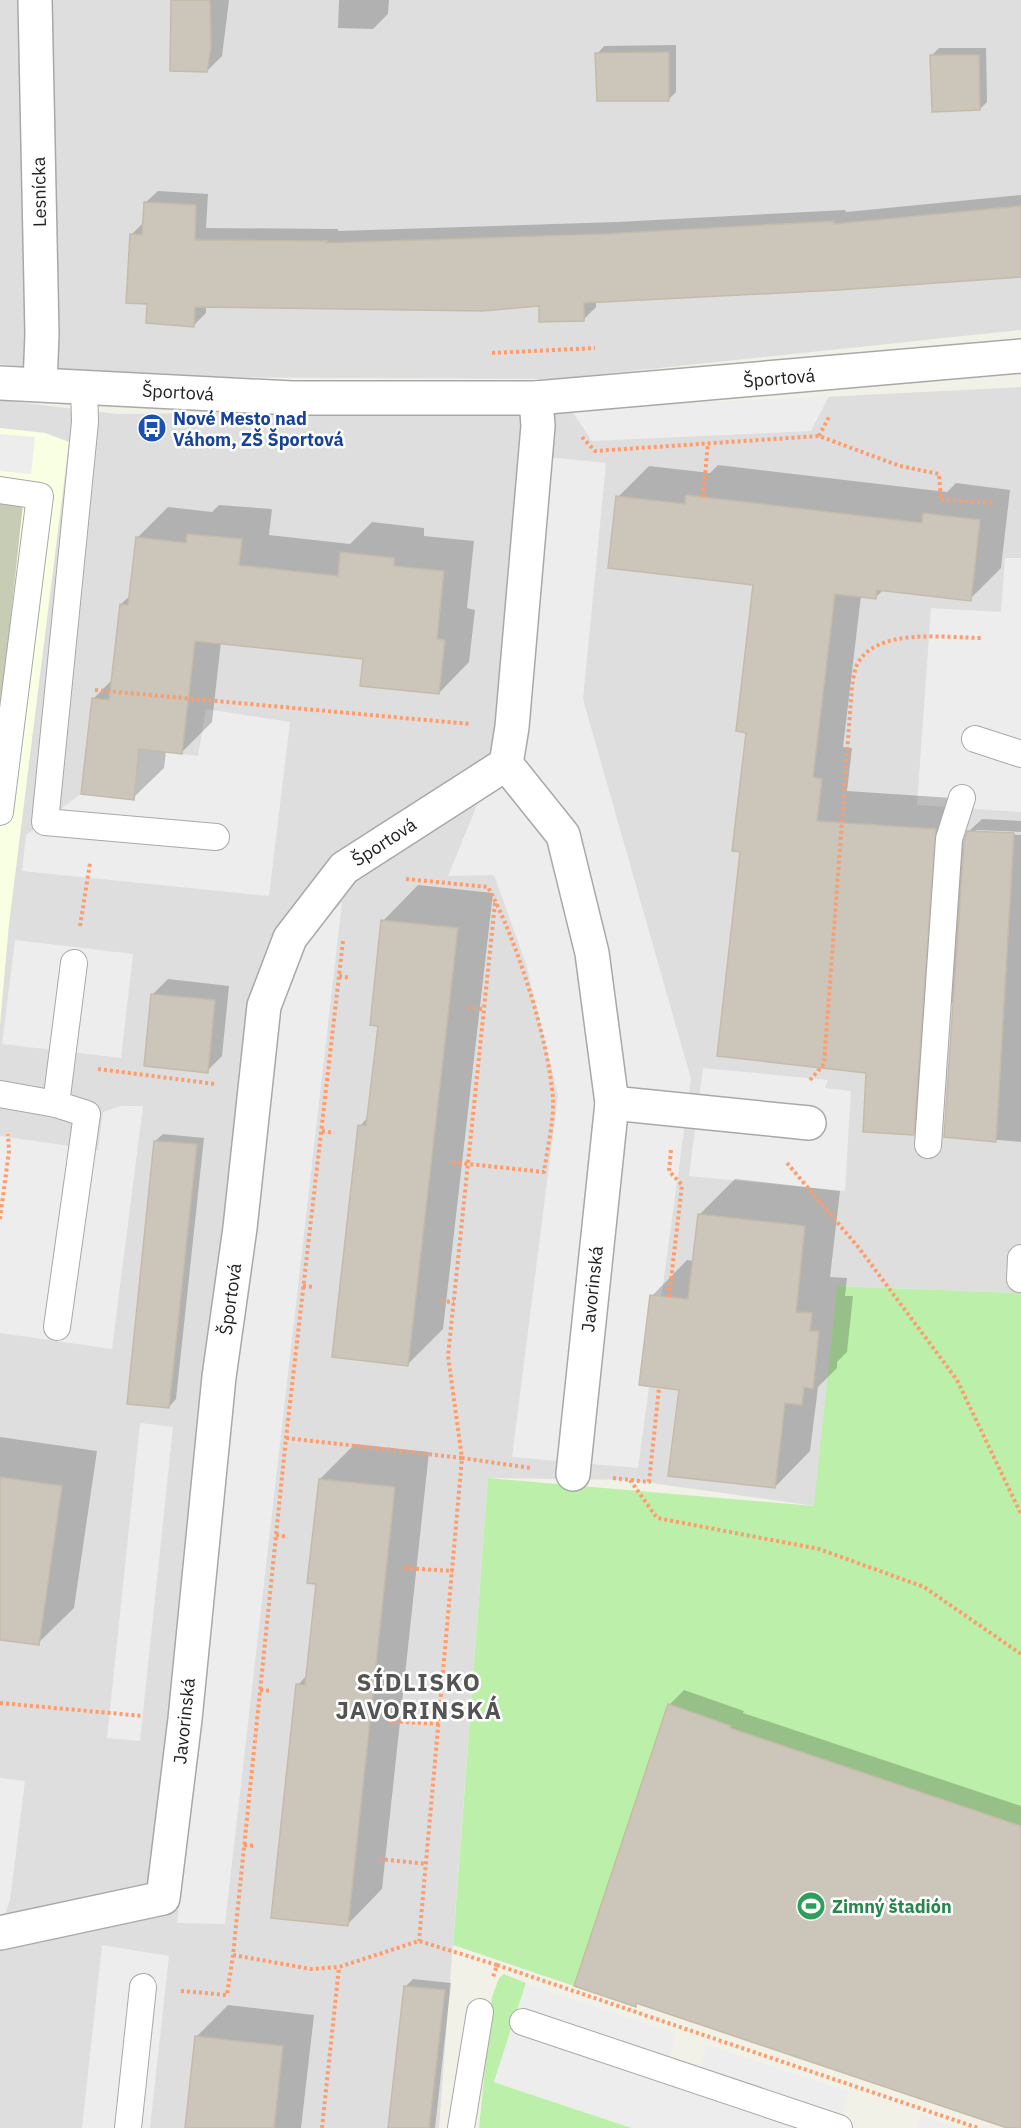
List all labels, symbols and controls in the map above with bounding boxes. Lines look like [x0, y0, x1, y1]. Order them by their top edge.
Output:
street label: Lesnícka [27, 156, 51, 227]
street label: Športová [742, 362, 816, 393]
street label: Športová [141, 378, 215, 405]
place label: Nové Mesto nad Váhom, ZŠ Športová [173, 407, 344, 451]
bus stop icon: Nové Mesto nad Váhom, ZŠ Športová [136, 412, 168, 444]
street label: Športová [347, 812, 421, 871]
street label: Javorinská [576, 1244, 608, 1333]
street label: Športová [213, 1261, 246, 1336]
district label: SÍDLISKO JAVORINSKÁ [335, 1666, 503, 1726]
street label: Javorinská [168, 1676, 200, 1765]
sports icon: Zimný štadión [795, 1890, 827, 1922]
place label: Zimný štadión [832, 1895, 952, 1918]

